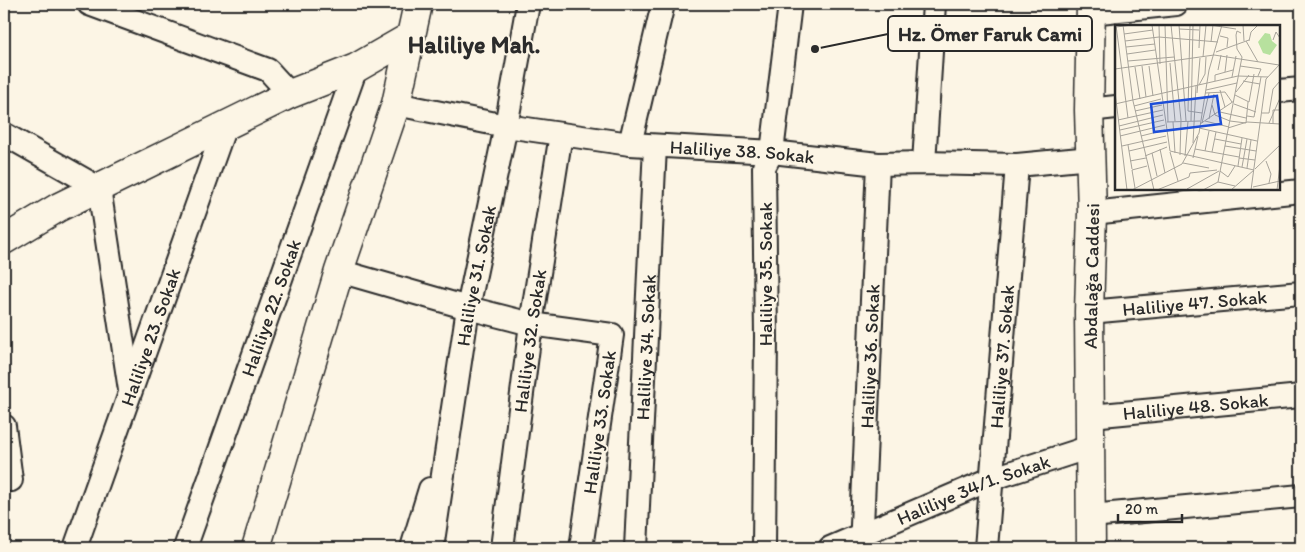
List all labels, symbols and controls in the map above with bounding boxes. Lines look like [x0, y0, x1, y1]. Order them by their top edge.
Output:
callout: Hz. Ömer Faruk Cami [888, 16, 1092, 51]
text: Hz. Ömer Faruk Cami [898, 22, 1082, 46]
inset map [1115, 25, 1280, 190]
district label: Haliliye Mah. [408, 30, 540, 60]
street label: Haliliye 38. Sokak [669, 135, 816, 169]
street label: Haliliye 35. Sokak [754, 202, 777, 346]
street label: Haliliye 31. Sokak [451, 203, 501, 348]
street label: Abdalağa Caddesi [1079, 203, 1104, 349]
street label: Haliliye 22. Sokak [236, 236, 306, 380]
street label: Haliliye 23. Sokak [115, 265, 186, 409]
street label: Haliliye 32. Sokak [509, 267, 552, 414]
street label: Haliliye 34. Sokak [631, 274, 661, 421]
street label: Haliliye 36. Sokak [855, 283, 885, 429]
street label: Haliliye 37. Sokak [985, 284, 1019, 429]
street label: Haliliye 47. Sokak [1121, 285, 1268, 321]
street label: Haliliye 33. Sokak [578, 348, 621, 495]
street label: Haliliye 48. Sokak [1122, 388, 1270, 425]
street label: Haliliye 34/1. Sokak [893, 450, 1053, 530]
scale bar [1118, 492, 1181, 524]
text: 20 m [1125, 500, 1159, 518]

